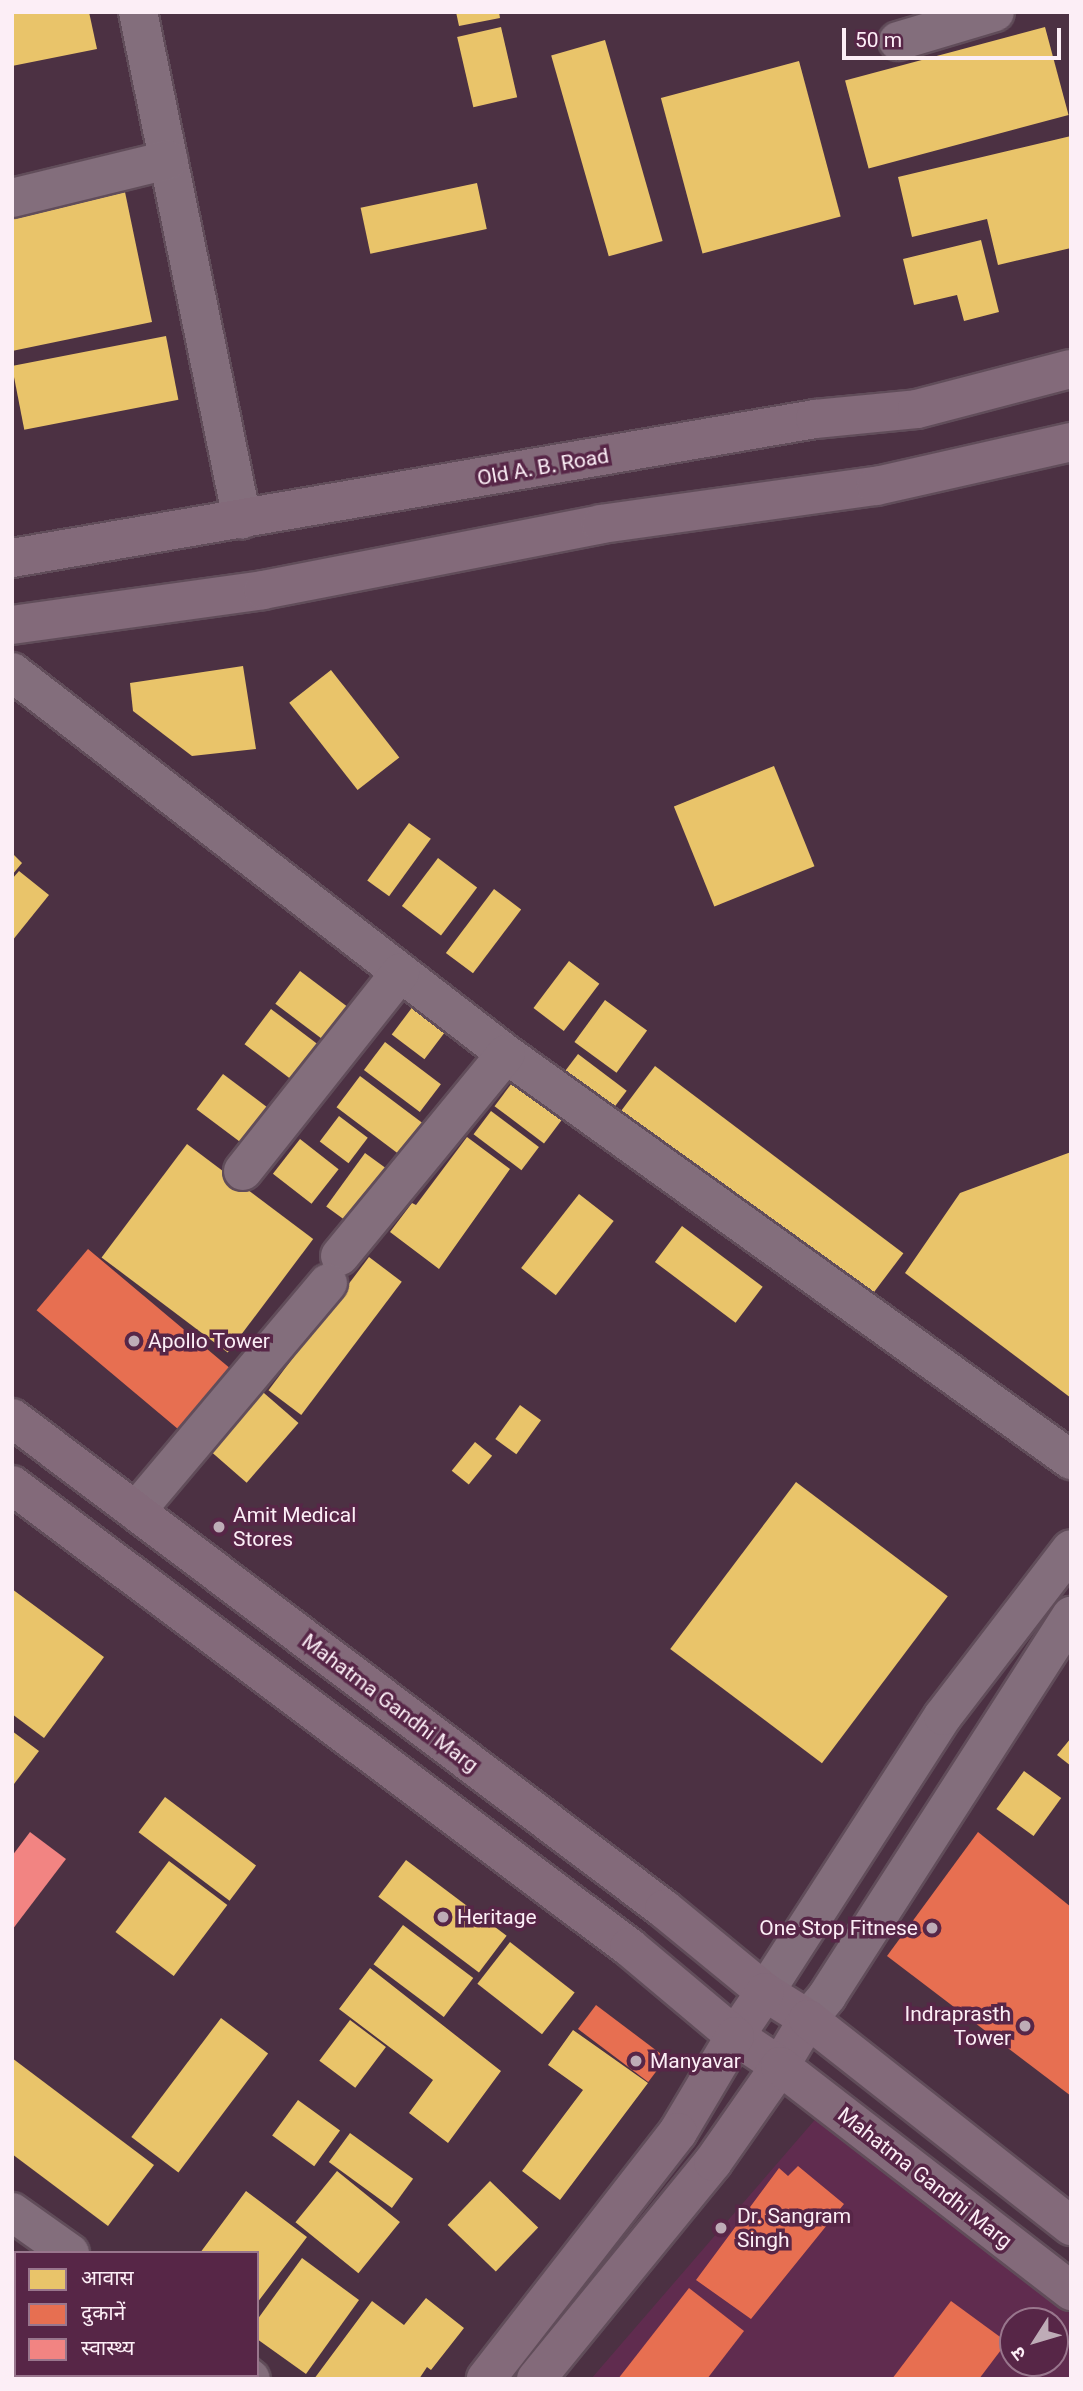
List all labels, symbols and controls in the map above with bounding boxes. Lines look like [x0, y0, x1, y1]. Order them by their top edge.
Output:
scale bar [845, 14, 1064, 58]
text: 50 m [855, 28, 902, 52]
street label: Old A. B. Road [475, 443, 611, 491]
place label: Apollo Tower [148, 1328, 270, 1354]
marker: Apollo Tower [126, 1333, 142, 1349]
place label: Amit Medical Stores [233, 1502, 356, 1552]
marker: Amit Medical Stores [211, 1519, 227, 1535]
street label: Mahatma Gandhi Marg [297, 1628, 483, 1778]
place label: Heritage [457, 1904, 537, 1930]
marker: Heritage [435, 1909, 451, 1925]
place label: One Stop Fitnese [759, 1915, 918, 1941]
marker: One Stop Fitnese [924, 1920, 940, 1936]
place label: Indraprasth Tower [905, 2001, 1011, 2051]
marker: Indraprasth Tower [1017, 2018, 1033, 2034]
place label: Manyavar [650, 2048, 741, 2074]
marker: Manyavar [628, 2053, 644, 2069]
street label: Mahatma Gandhi Marg [833, 2102, 1017, 2254]
place label: Dr. Sangram Singh [737, 2203, 851, 2253]
marker: Dr. Sangram Singh [711, 2218, 731, 2238]
legend [14, 2251, 259, 2377]
text: आवास [81, 2266, 134, 2290]
text: दुकानें [81, 2301, 125, 2325]
north arrow [999, 2307, 1069, 2377]
text: स्वास्थ्य [81, 2336, 134, 2360]
text: उ [1006, 2342, 1031, 2365]

